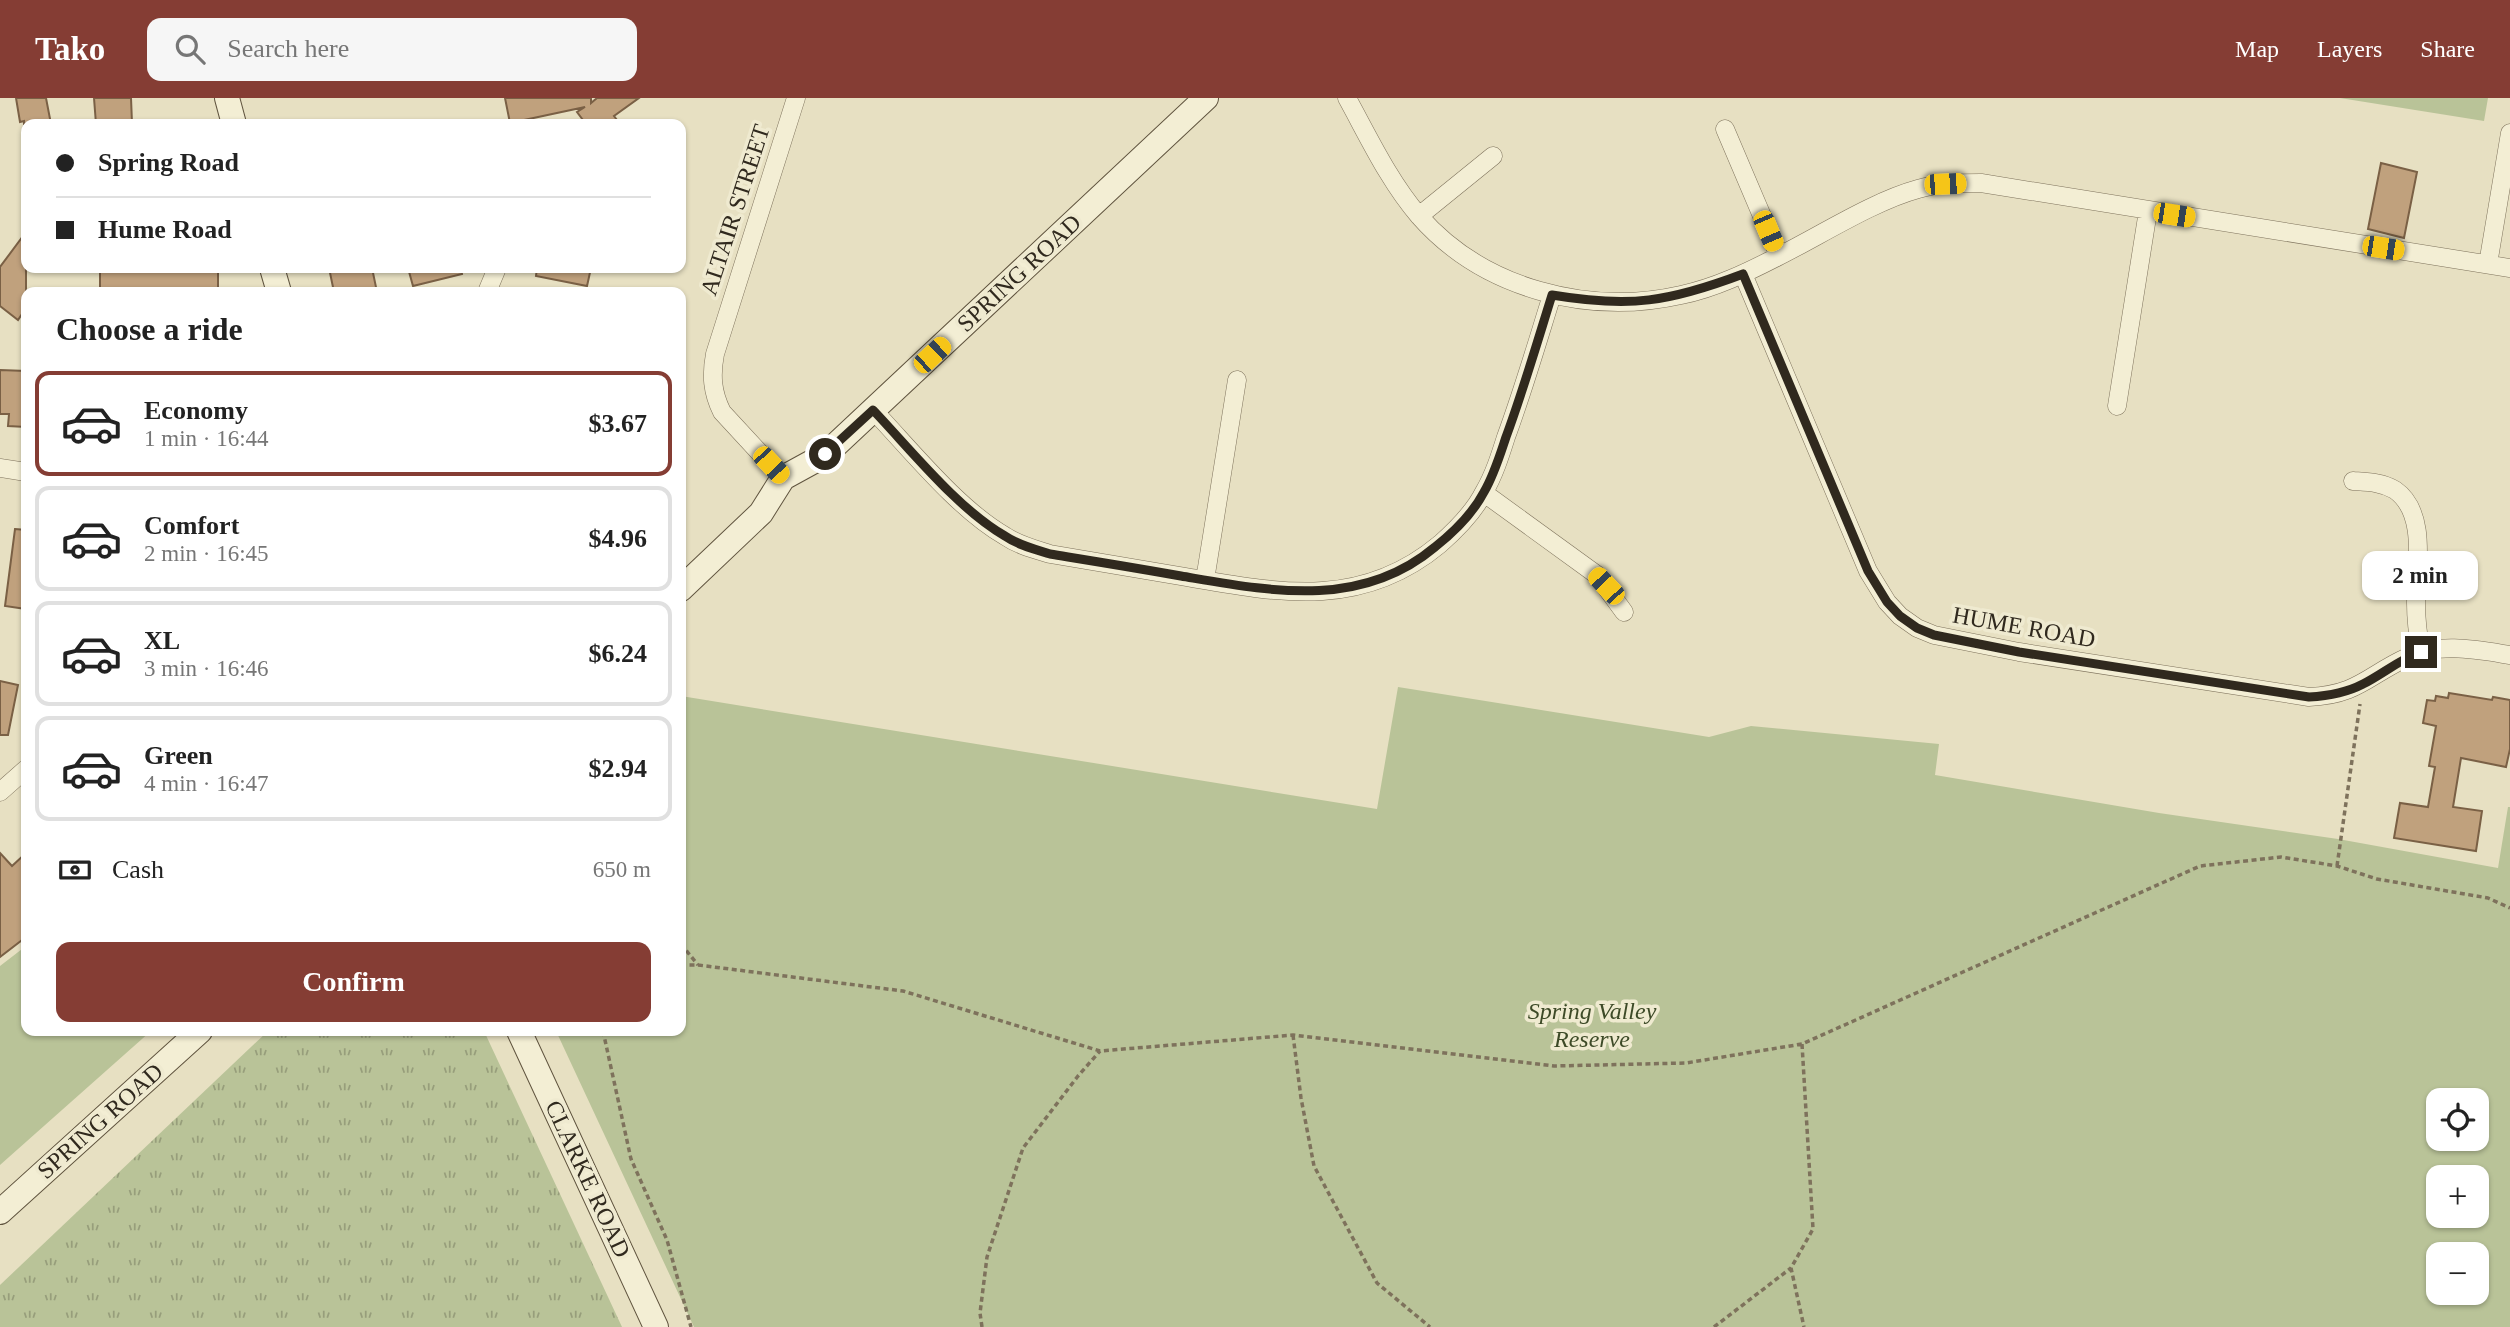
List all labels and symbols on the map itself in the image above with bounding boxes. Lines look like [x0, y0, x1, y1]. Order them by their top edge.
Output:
street label: ALTAIR STREET [695, 121, 775, 299]
car [1924, 173, 1967, 195]
car [2152, 201, 2197, 229]
car [1751, 208, 1786, 254]
street label: SPRING ROAD [952, 209, 1086, 337]
car [2361, 234, 2406, 262]
car [910, 333, 955, 377]
route start [809, 438, 841, 470]
car [749, 442, 794, 488]
callout: 2 min [2363, 550, 2479, 600]
car [1584, 563, 1629, 609]
street label: HUME ROAD [1951, 602, 2097, 652]
route end [2405, 636, 2437, 668]
park label: Spring Valley Reserve [1528, 998, 1657, 1052]
street label: SPRING ROAD [32, 1058, 168, 1184]
street label: CLARKE ROAD [540, 1096, 636, 1262]

